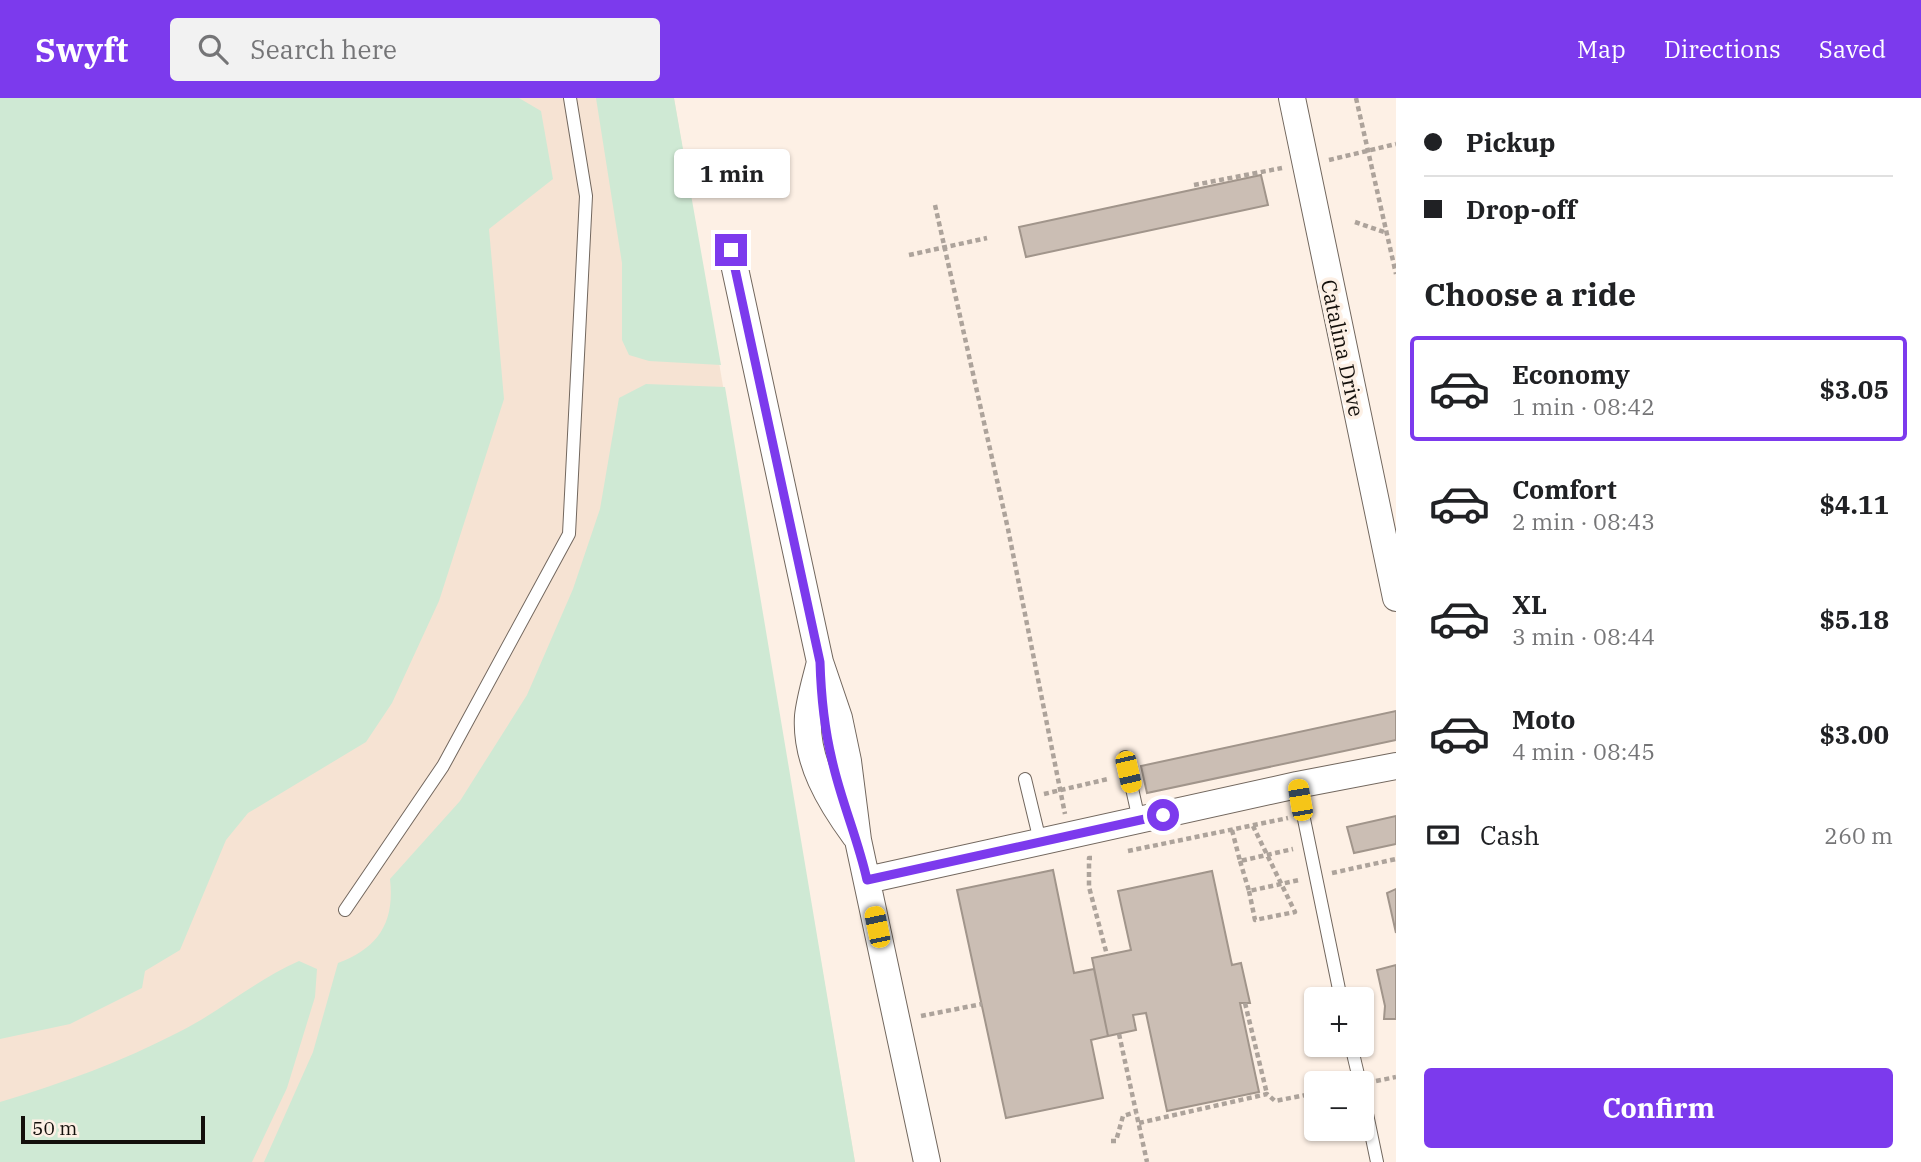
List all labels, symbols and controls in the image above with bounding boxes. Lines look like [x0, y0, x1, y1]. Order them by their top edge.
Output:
search box [170, 18, 660, 81]
text: Swyft [35, 28, 128, 71]
icon: search [194, 30, 232, 68]
text: Search here [250, 32, 397, 66]
text: Map [1577, 33, 1626, 65]
text: Directions [1664, 33, 1781, 65]
text: Saved [1819, 33, 1886, 65]
text: Pickup [1466, 125, 1556, 159]
callout: 1 min [673, 149, 789, 198]
text: 1 min [700, 158, 764, 188]
text: Drop-off [1466, 192, 1577, 226]
route end [715, 234, 747, 266]
text: Choose a ride [1424, 273, 1636, 315]
street label: Catalina Drive [1315, 277, 1371, 419]
icon: car [1428, 357, 1491, 420]
text: Economy [1512, 357, 1630, 391]
text: $3.05 [1819, 372, 1889, 406]
text: 1 min · 08:42 [1512, 391, 1655, 421]
icon: car [1428, 472, 1491, 535]
text: Comfort [1512, 472, 1617, 506]
text: $4.11 [1819, 487, 1889, 521]
text: 2 min · 08:43 [1512, 506, 1655, 536]
icon: car [1428, 587, 1491, 650]
text: XL [1512, 587, 1547, 621]
text: $5.18 [1819, 602, 1889, 636]
text: 3 min · 08:44 [1512, 621, 1655, 651]
icon: car [1428, 702, 1491, 765]
text: Moto [1512, 702, 1575, 736]
text: $3.00 [1819, 717, 1889, 751]
text: 4 min · 08:45 [1512, 736, 1655, 766]
car [1114, 749, 1143, 795]
car [1287, 777, 1314, 823]
route start [1147, 799, 1179, 831]
icon: cash [1424, 816, 1462, 854]
text: Cash [1480, 818, 1540, 852]
text: 260 m [1824, 820, 1893, 850]
car [863, 904, 892, 950]
map controls [1304, 987, 1374, 1141]
button: + [1304, 987, 1374, 1057]
button: Confirm [1424, 1068, 1893, 1148]
button: − [1304, 1071, 1374, 1141]
scale bar [21, 1113, 205, 1145]
text: 50 m [32, 1116, 77, 1140]

